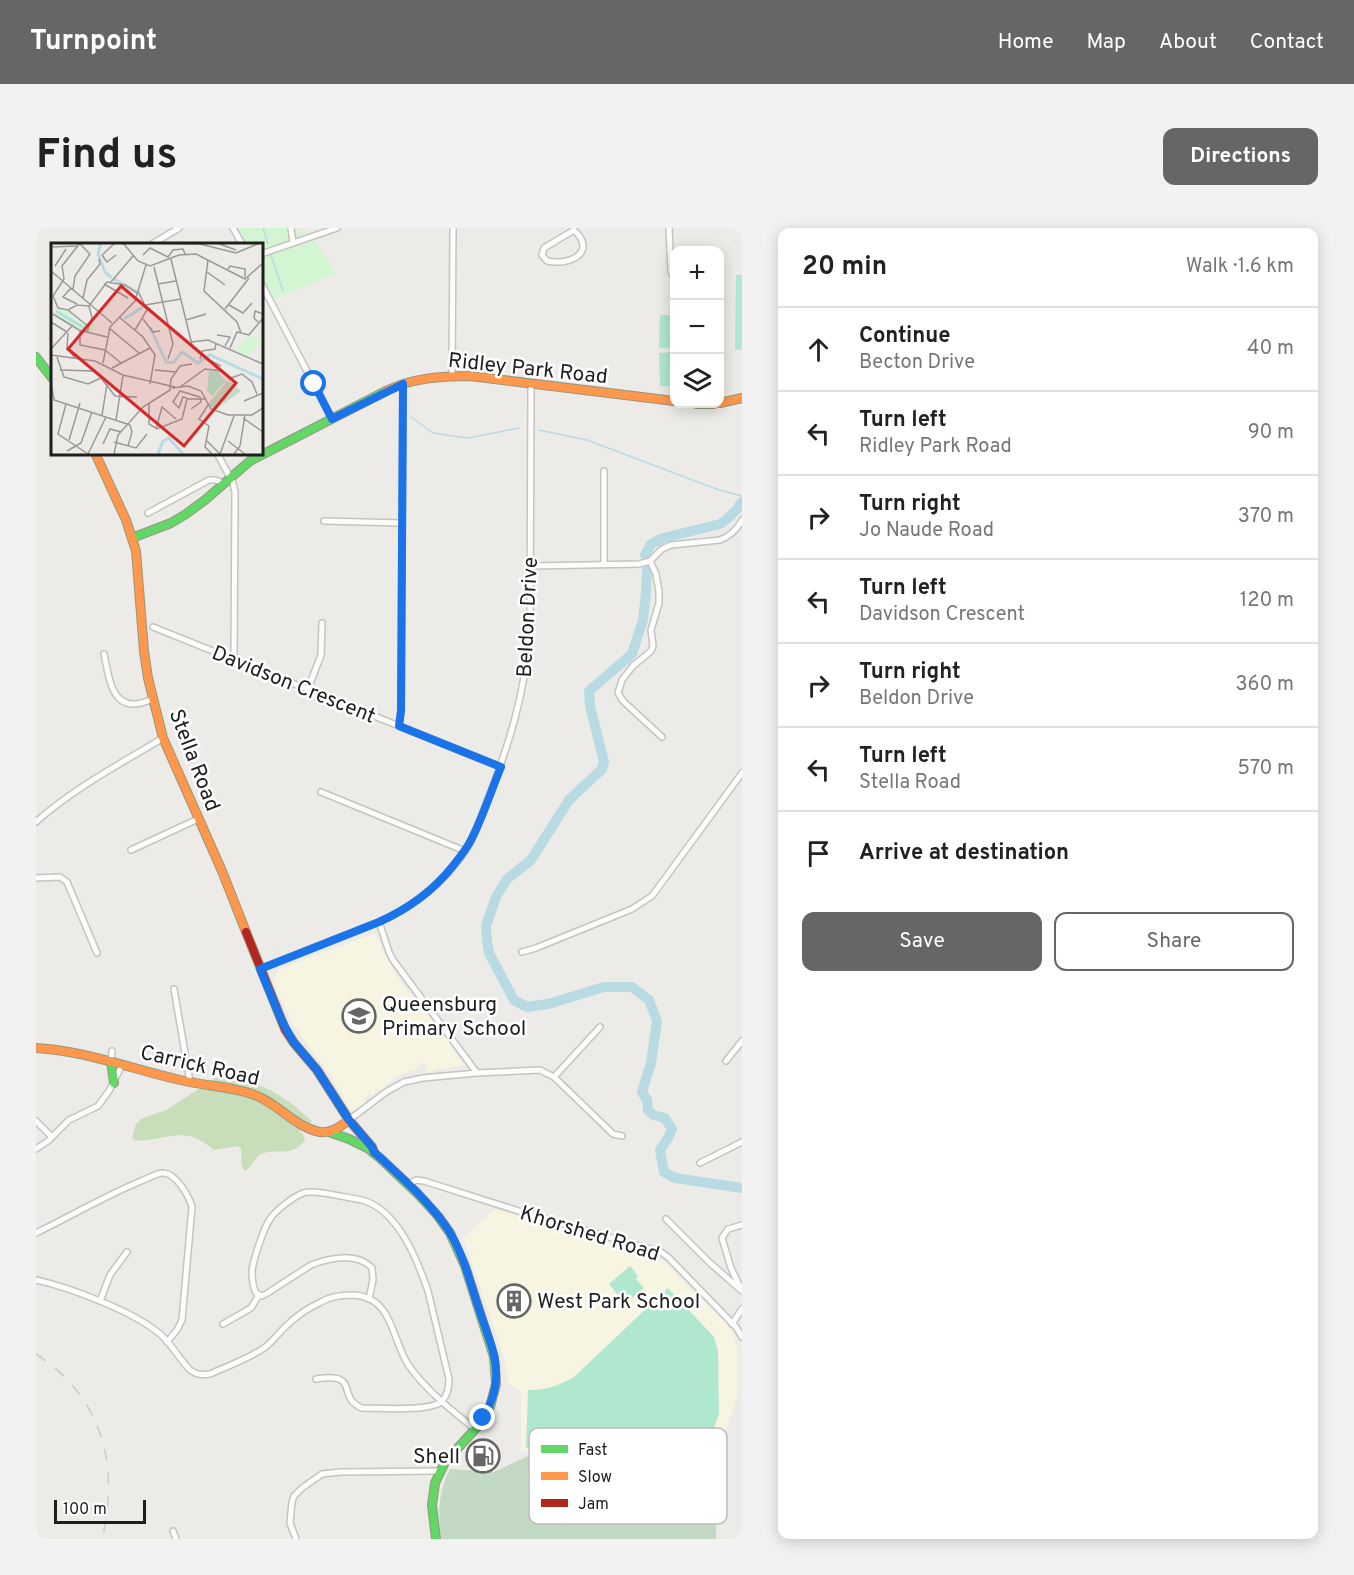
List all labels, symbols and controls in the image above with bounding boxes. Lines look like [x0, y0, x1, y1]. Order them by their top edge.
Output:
text: Turnpoint [30, 24, 157, 60]
text: Home [998, 29, 1054, 56]
text: Map [1087, 29, 1126, 56]
text: About [1159, 29, 1217, 56]
text: Contact [1250, 29, 1324, 56]
button: Directions [1163, 128, 1318, 185]
text: Find us [36, 130, 177, 183]
inset map [51, 243, 262, 454]
map controls [670, 246, 724, 408]
button: + [670, 246, 724, 300]
text: 20 min [802, 251, 887, 284]
text: Walk · 1.6 km [1186, 254, 1294, 280]
button: − [670, 300, 724, 354]
text: Continue [859, 323, 950, 350]
icon: ahead [802, 333, 835, 366]
text: 40 m [1247, 336, 1294, 362]
street label: Ridley Park Road [447, 348, 609, 391]
text: Becton Drive [859, 350, 975, 376]
button: layers [670, 354, 724, 408]
route start [300, 370, 326, 396]
text: Turn left [859, 407, 947, 434]
icon: left [802, 417, 835, 450]
text: 90 m [1248, 420, 1294, 446]
text: Ridley Park Road [859, 434, 1012, 460]
text: Turn right [859, 491, 961, 518]
icon: right [802, 501, 835, 534]
text: 370 m [1238, 504, 1294, 530]
text: Jo Naude Road [859, 518, 994, 544]
street label: Beldon Drive [512, 556, 545, 678]
text: Turn left [859, 575, 947, 602]
icon: left [802, 585, 835, 618]
text: 120 m [1240, 588, 1294, 614]
text: Davidson Crescent [859, 602, 1025, 628]
street label: Davidson Crescent [208, 640, 379, 731]
text: Turn right [859, 659, 961, 686]
icon: right [802, 669, 835, 702]
text: 360 m [1236, 672, 1294, 698]
text: Beldon Drive [859, 686, 974, 712]
street label: Stella Road [162, 706, 225, 815]
text: Turn left [859, 743, 947, 770]
icon: left [802, 753, 835, 786]
text: 570 m [1237, 756, 1294, 782]
text: Stella Road [859, 770, 961, 796]
icon: arrive [802, 837, 835, 870]
text: Arrive at destination [859, 840, 1069, 867]
button: Save [802, 912, 1042, 971]
button: Share [1054, 912, 1294, 971]
place label: Queensburg Primary School [382, 992, 526, 1043]
school or university icon: Queensburg Primary School [341, 998, 377, 1034]
street label: Carrick Road [137, 1040, 262, 1093]
street label: Khorshed Road [516, 1200, 663, 1268]
building icon: West Park School [496, 1283, 532, 1319]
place label: West Park School [537, 1289, 700, 1316]
route end [469, 1404, 495, 1430]
legend [529, 1428, 727, 1524]
fuel station icon: Shell [465, 1438, 501, 1474]
text: Fast [578, 1441, 608, 1461]
place label: Shell [413, 1444, 460, 1471]
text: Slow [578, 1468, 612, 1488]
text: Jam [578, 1495, 609, 1515]
scale bar [54, 1497, 146, 1524]
text: 100 m [63, 1500, 107, 1520]

